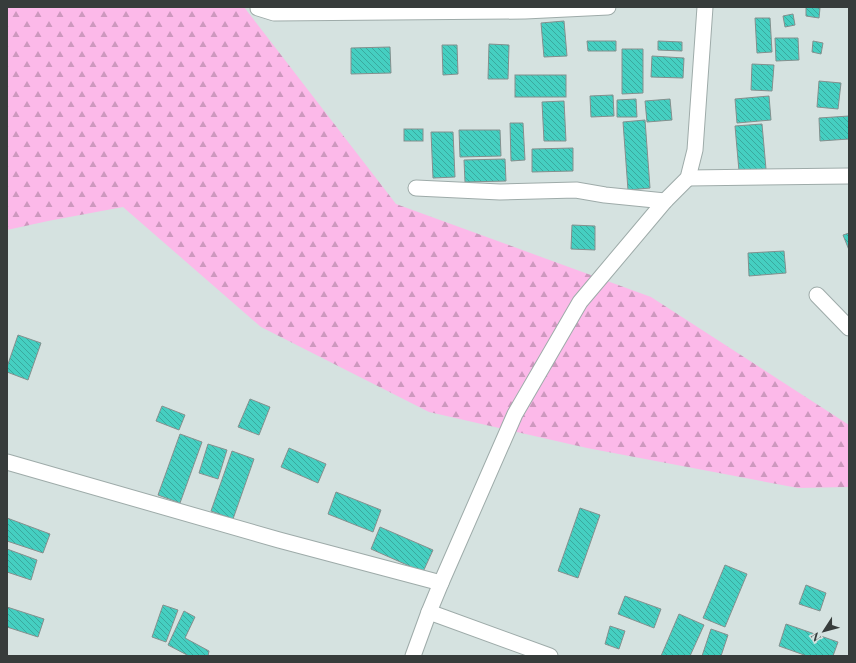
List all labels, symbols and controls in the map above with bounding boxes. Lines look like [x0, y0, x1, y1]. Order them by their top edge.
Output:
north arrow [804, 611, 844, 651]
text: N [807, 630, 824, 645]

